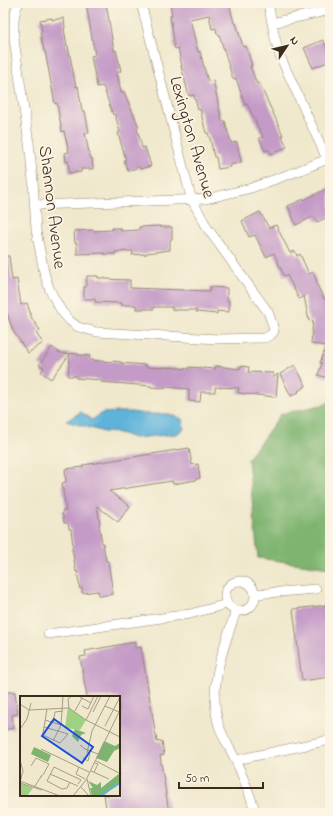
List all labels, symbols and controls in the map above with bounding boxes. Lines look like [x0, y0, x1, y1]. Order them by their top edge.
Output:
north arrow [267, 26, 307, 66]
text: N [286, 33, 303, 48]
street label: Lexington Avenue [160, 74, 221, 203]
street label: Shannon Avenue [31, 144, 72, 271]
inset map [20, 696, 120, 796]
scale bar [179, 764, 263, 790]
text: 50 m [185, 770, 209, 788]

